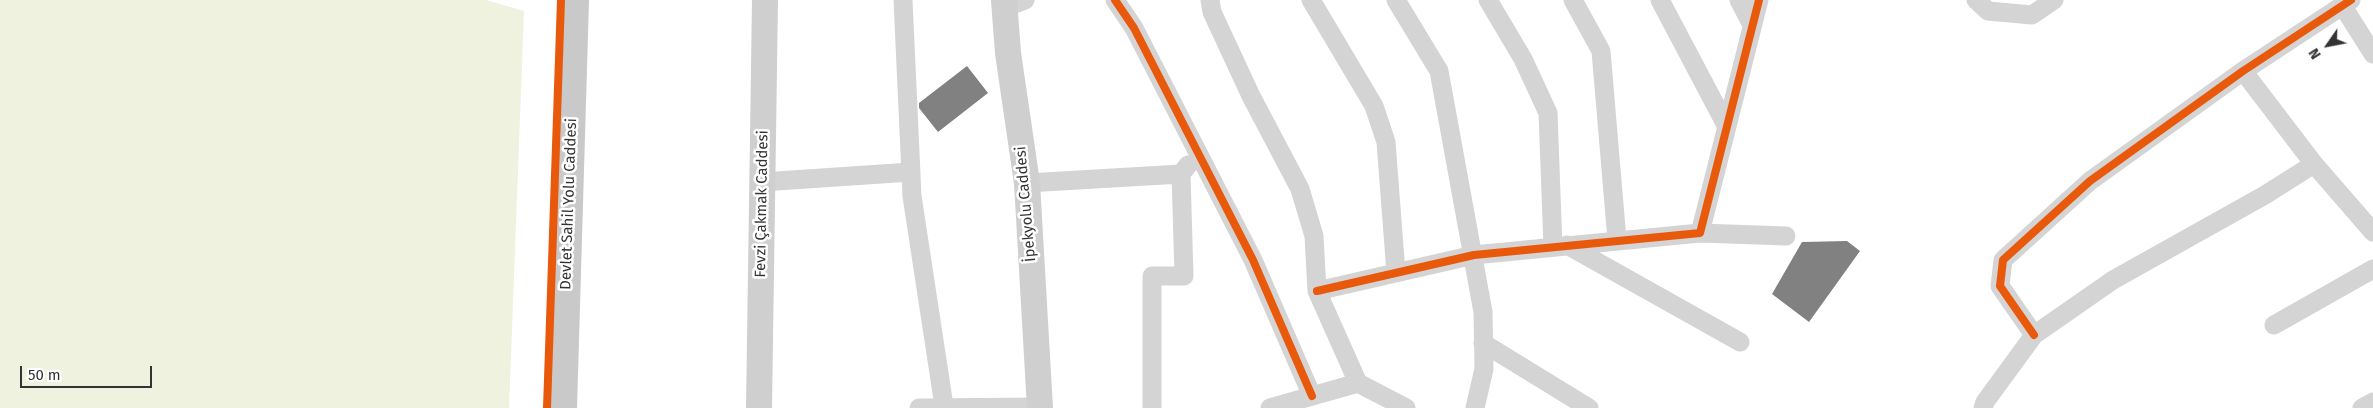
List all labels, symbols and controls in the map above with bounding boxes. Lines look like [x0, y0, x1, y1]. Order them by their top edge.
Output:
north arrow [2303, 20, 2353, 70]
text: N [2305, 45, 2325, 62]
street label: Devlet Sahil Yolu Caddesi [557, 118, 581, 290]
street label: Fevzi Çakmak Caddesi [752, 130, 772, 278]
street label: İpekyolu Caddesi [1012, 145, 1040, 263]
scale bar [22, 356, 155, 388]
text: 50 m [28, 366, 61, 384]

